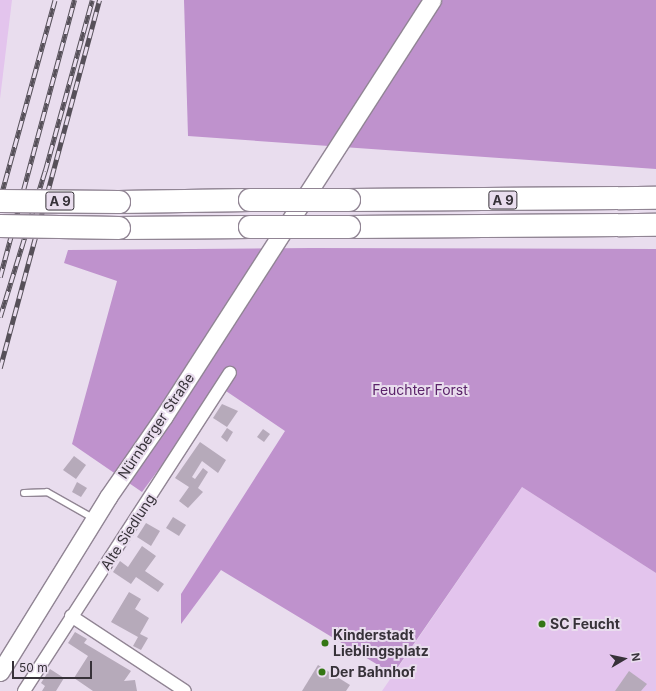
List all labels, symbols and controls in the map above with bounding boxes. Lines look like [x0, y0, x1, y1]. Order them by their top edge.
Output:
road number: A 9 [488, 189, 518, 211]
road number: A 9 [45, 190, 75, 212]
street label: Nürnberger Straße [114, 370, 198, 482]
park label: Feuchter Forst [372, 382, 468, 398]
street label: Alte Siedlung [97, 491, 159, 573]
place label: SC Feucht [550, 616, 620, 632]
marker: SC Feucht [537, 619, 547, 629]
place label: Kinderstadt Lieblingsplatz [333, 627, 429, 660]
marker: Kinderstadt Lieblingsplatz [320, 638, 330, 648]
north arrow [604, 639, 644, 679]
text: N [628, 652, 643, 662]
scale bar [14, 653, 94, 679]
text: 50 m [19, 660, 48, 675]
place label: Der Bahnhof [330, 664, 415, 680]
marker: Der Bahnhof [317, 667, 327, 677]

